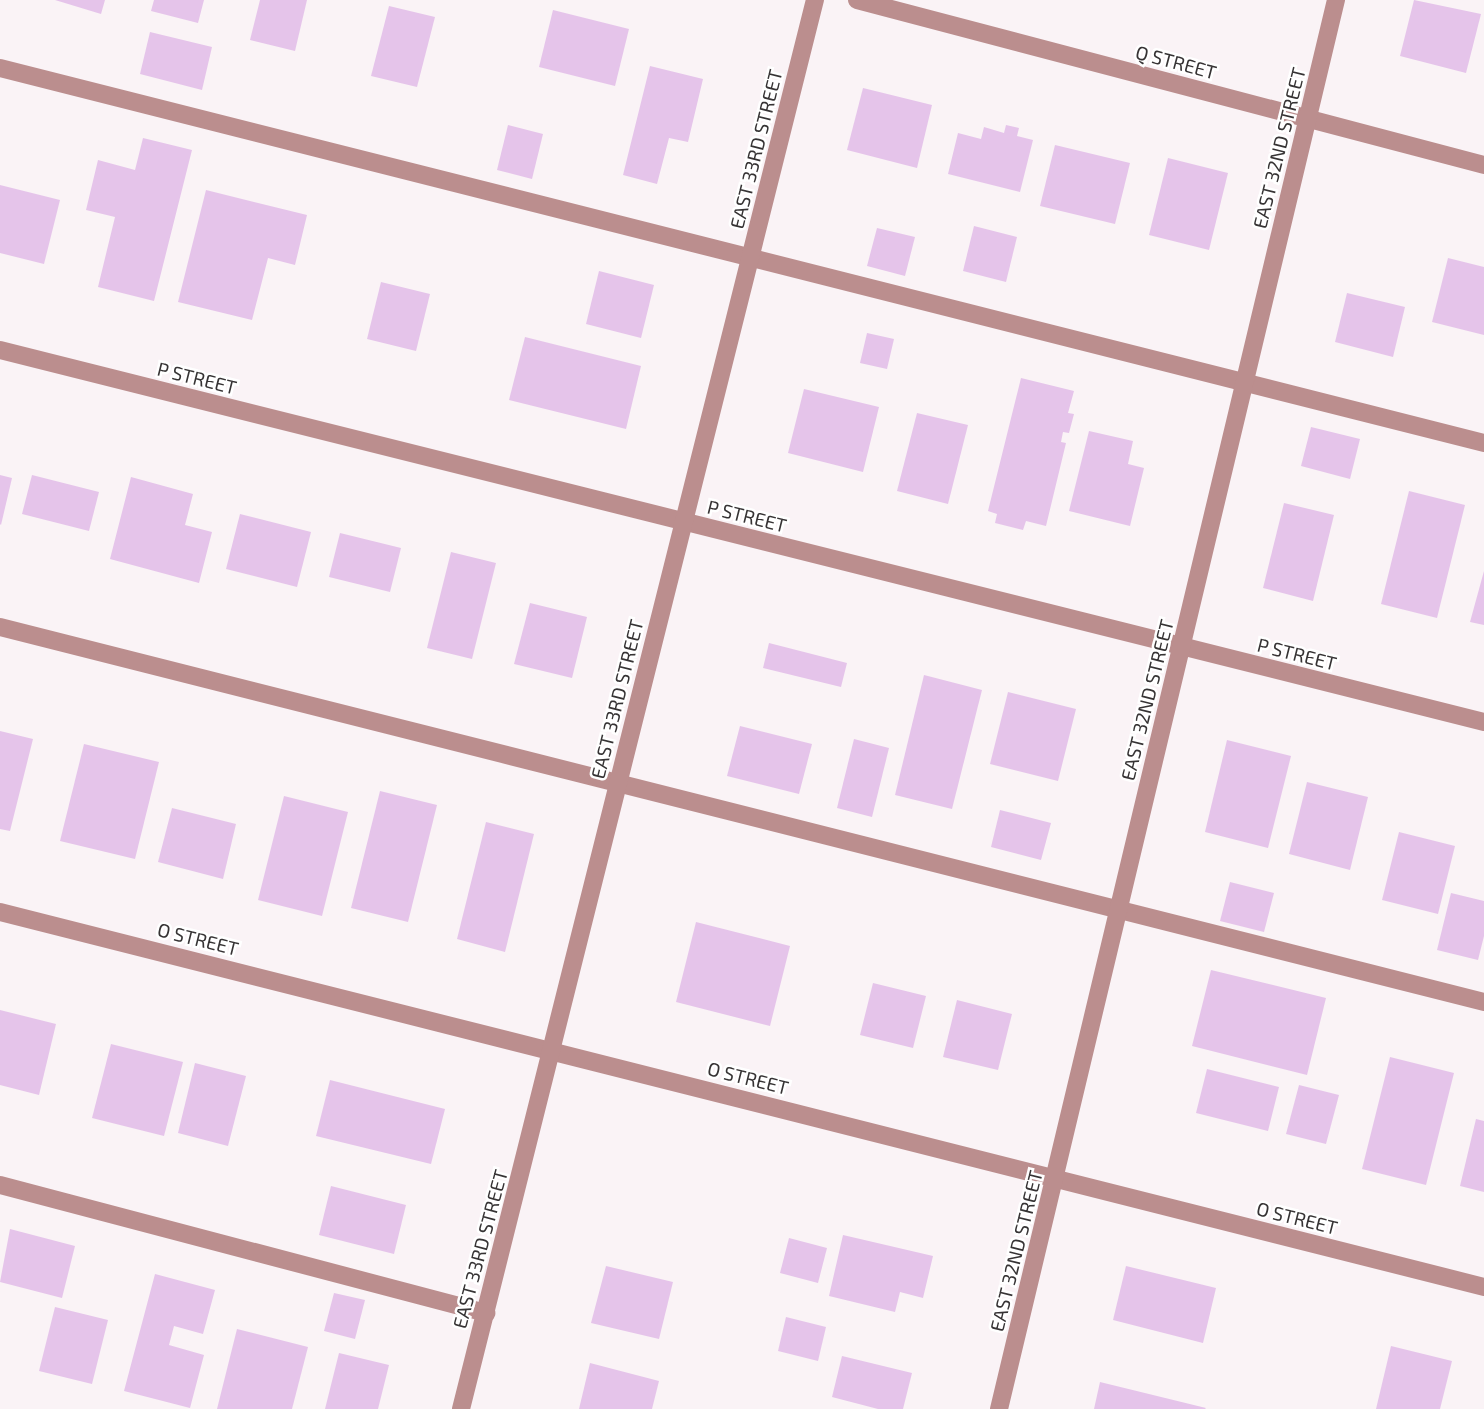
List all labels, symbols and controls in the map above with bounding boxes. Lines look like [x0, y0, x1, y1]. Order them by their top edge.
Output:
street label: Q STREET [1133, 40, 1219, 84]
street label: EAST 32ND STREET [1248, 65, 1310, 231]
street label: EAST 33RD STREET [725, 67, 787, 231]
street label: P STREET [155, 357, 239, 399]
street label: P STREET [705, 495, 789, 537]
street label: EAST 33RD STREET [586, 617, 648, 781]
street label: EAST 32ND STREET [1116, 617, 1178, 783]
street label: P STREET [1255, 633, 1339, 675]
street label: O STREET [155, 918, 241, 960]
street label: O STREET [705, 1057, 791, 1099]
street label: EAST 33RD STREET [448, 1167, 512, 1331]
street label: EAST 32ND STREET [985, 1168, 1047, 1334]
street label: O STREET [1254, 1197, 1340, 1239]

